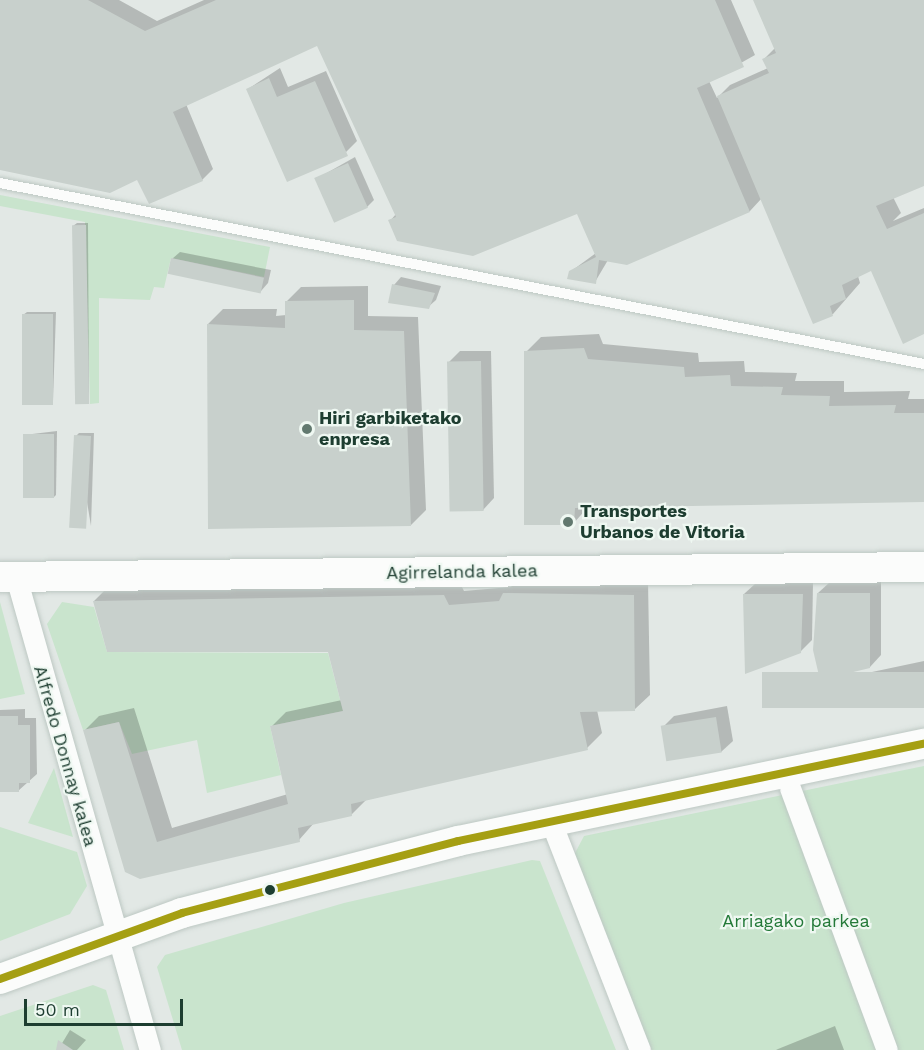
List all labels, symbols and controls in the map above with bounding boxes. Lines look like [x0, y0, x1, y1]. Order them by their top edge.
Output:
place label: Hiri garbiketako enpresa [319, 408, 461, 450]
marker: Hiri garbiketako enpresa [300, 422, 314, 436]
place label: Transportes Urbanos de Vitoria [580, 501, 745, 544]
marker: Transportes Urbanos de Vitoria [561, 515, 575, 529]
street label: Agirrelanda kalea [386, 560, 538, 584]
street label: Alfredo Donnay kalea [29, 663, 101, 849]
unlabelled marker [264, 884, 276, 896]
park label: Arriagako parkea [722, 910, 870, 932]
scale bar [27, 987, 186, 1025]
text: 50 m [35, 999, 80, 1020]

